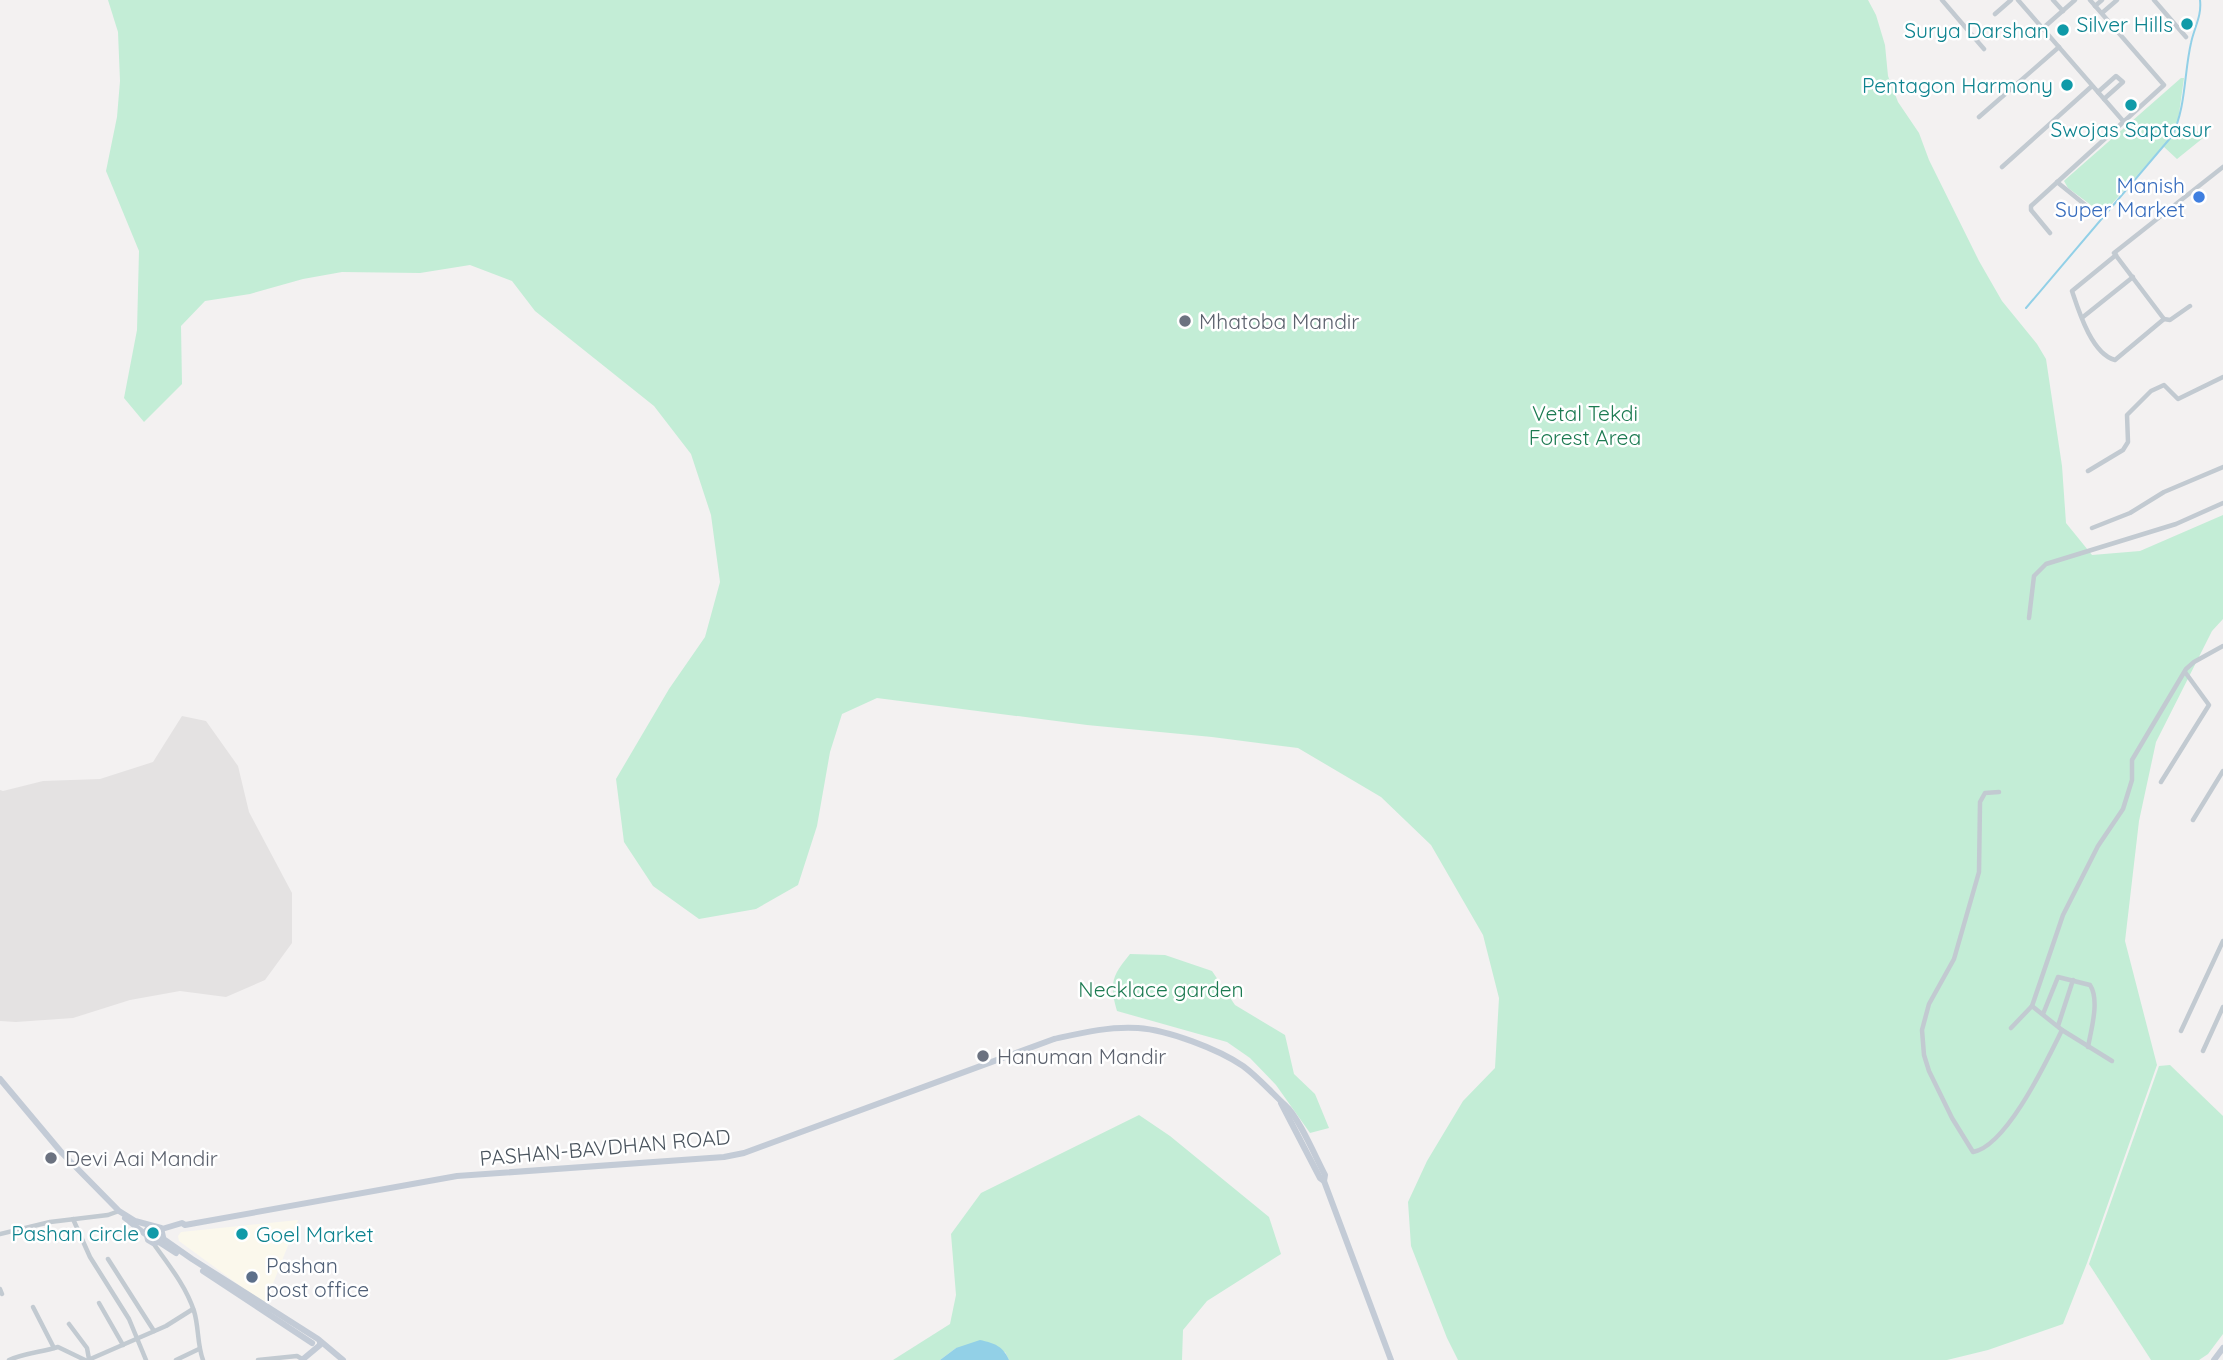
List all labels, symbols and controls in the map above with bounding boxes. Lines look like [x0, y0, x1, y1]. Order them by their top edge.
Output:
place label: Silver Hills [2077, 11, 2173, 37]
marker: Silver Hills [2179, 16, 2195, 32]
place label: Surya Darshan [1904, 17, 2049, 43]
marker: Surya Darshan [2055, 22, 2071, 38]
place label: Pentagon Harmony [1862, 72, 2053, 98]
marker: Pentagon Harmony [2059, 77, 2075, 93]
marker: Swojas Saptasur [2123, 97, 2139, 113]
place label: Swojas Saptasur [2050, 116, 2212, 142]
place label: Manish Super Market [2055, 172, 2185, 222]
marker: Manish Super Market [2191, 189, 2207, 205]
place label: Mhatoba Mandir [1199, 308, 1359, 334]
marker: Mhatoba Mandir [1177, 313, 1193, 329]
park label: Vetal Tekdi Forest Area [1529, 400, 1641, 450]
park label: Necklace garden [1078, 976, 1244, 1002]
place label: Hanuman Mandir [997, 1043, 1166, 1069]
marker: Hanuman Mandir [975, 1048, 991, 1064]
street label: PASHAN-BAVDHAN ROAD [478, 1123, 732, 1171]
place label: Devi Aai Mandir [65, 1145, 218, 1171]
marker: Devi Aai Mandir [43, 1150, 59, 1166]
place label: Pashan circle [11, 1220, 139, 1246]
place label: Goel Market [256, 1221, 374, 1247]
marker: Pashan circle [145, 1225, 161, 1241]
marker: Goel Market [234, 1226, 250, 1242]
place label: Pashan post office [266, 1252, 369, 1302]
marker: Pashan post office [244, 1269, 260, 1285]

